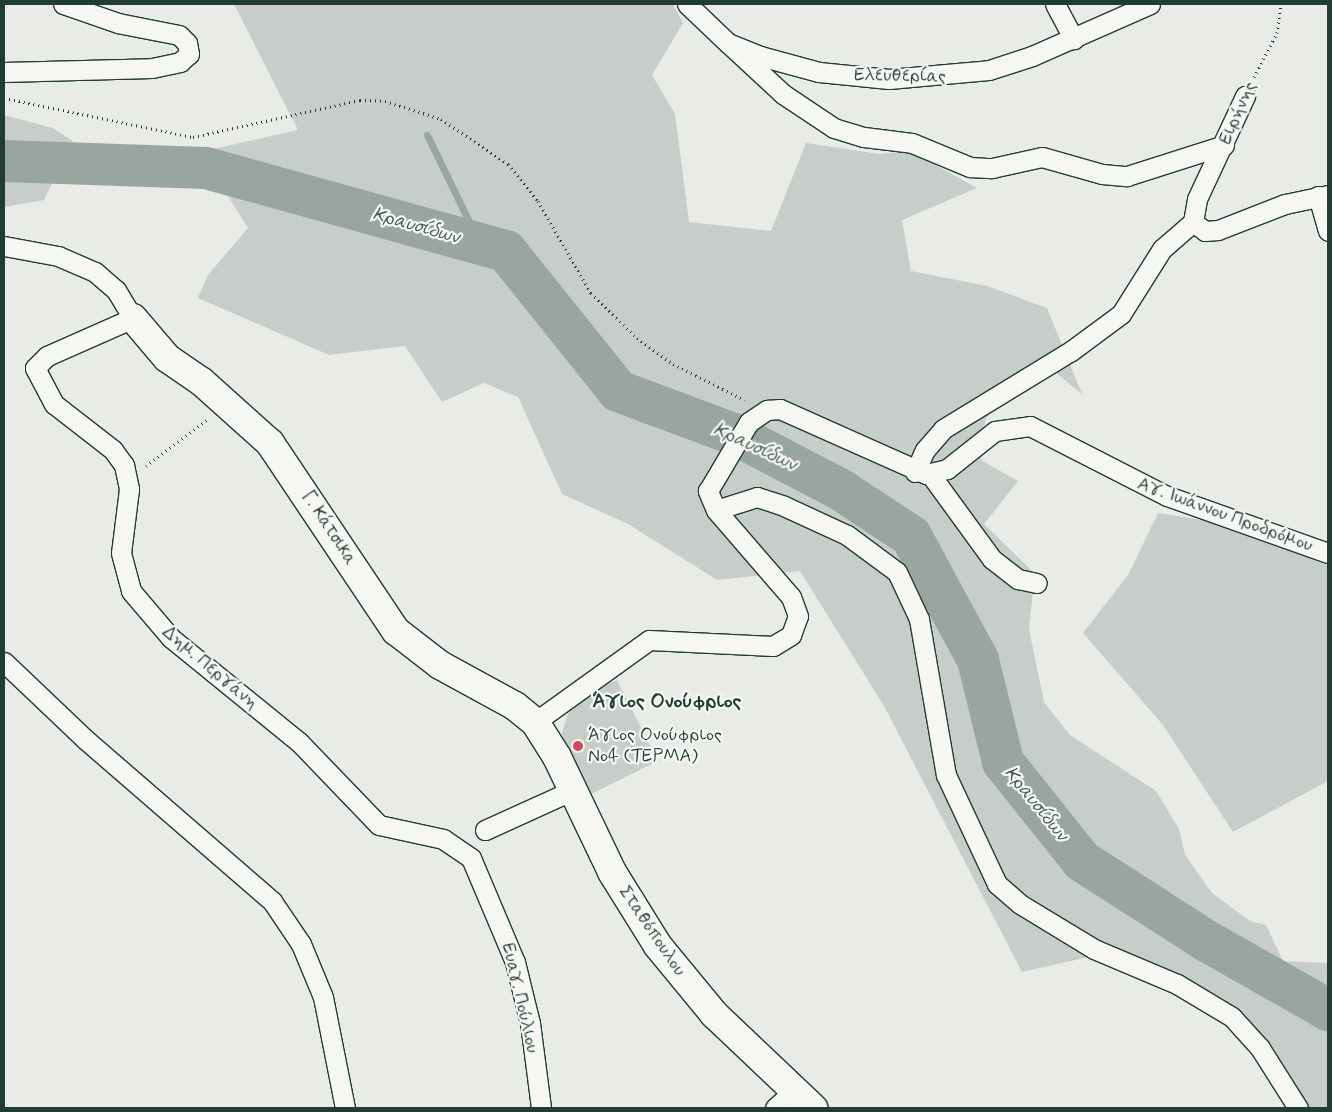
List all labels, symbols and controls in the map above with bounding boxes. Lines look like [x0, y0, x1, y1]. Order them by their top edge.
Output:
street label: Ελευθερίας [854, 64, 946, 88]
street label: Ειρήνης [1215, 78, 1261, 148]
water label: Κραυσίδων [370, 203, 462, 249]
water label: Κραυσίδων [710, 418, 800, 476]
street label: Αγ. Ιωάννου Προδρόμου [1134, 473, 1316, 557]
street label: Γ. Κάτσικα [297, 487, 361, 569]
street label: Δημ. Περγάνη [158, 622, 262, 714]
district label: Άγιος Ονούφριος [593, 689, 741, 713]
place label: Άγιος Ονούφριος Νο4 (ΤΕΡΜΑ) [588, 725, 722, 768]
marker: Άγιος Ονούφριος Νο4 (ΤΕΡΜΑ) [572, 740, 584, 752]
water label: Κραυσίδων [999, 762, 1073, 846]
street label: Σταθόπουλου [614, 882, 690, 980]
street label: Ευαγ. Πούλιου [497, 941, 543, 1055]

